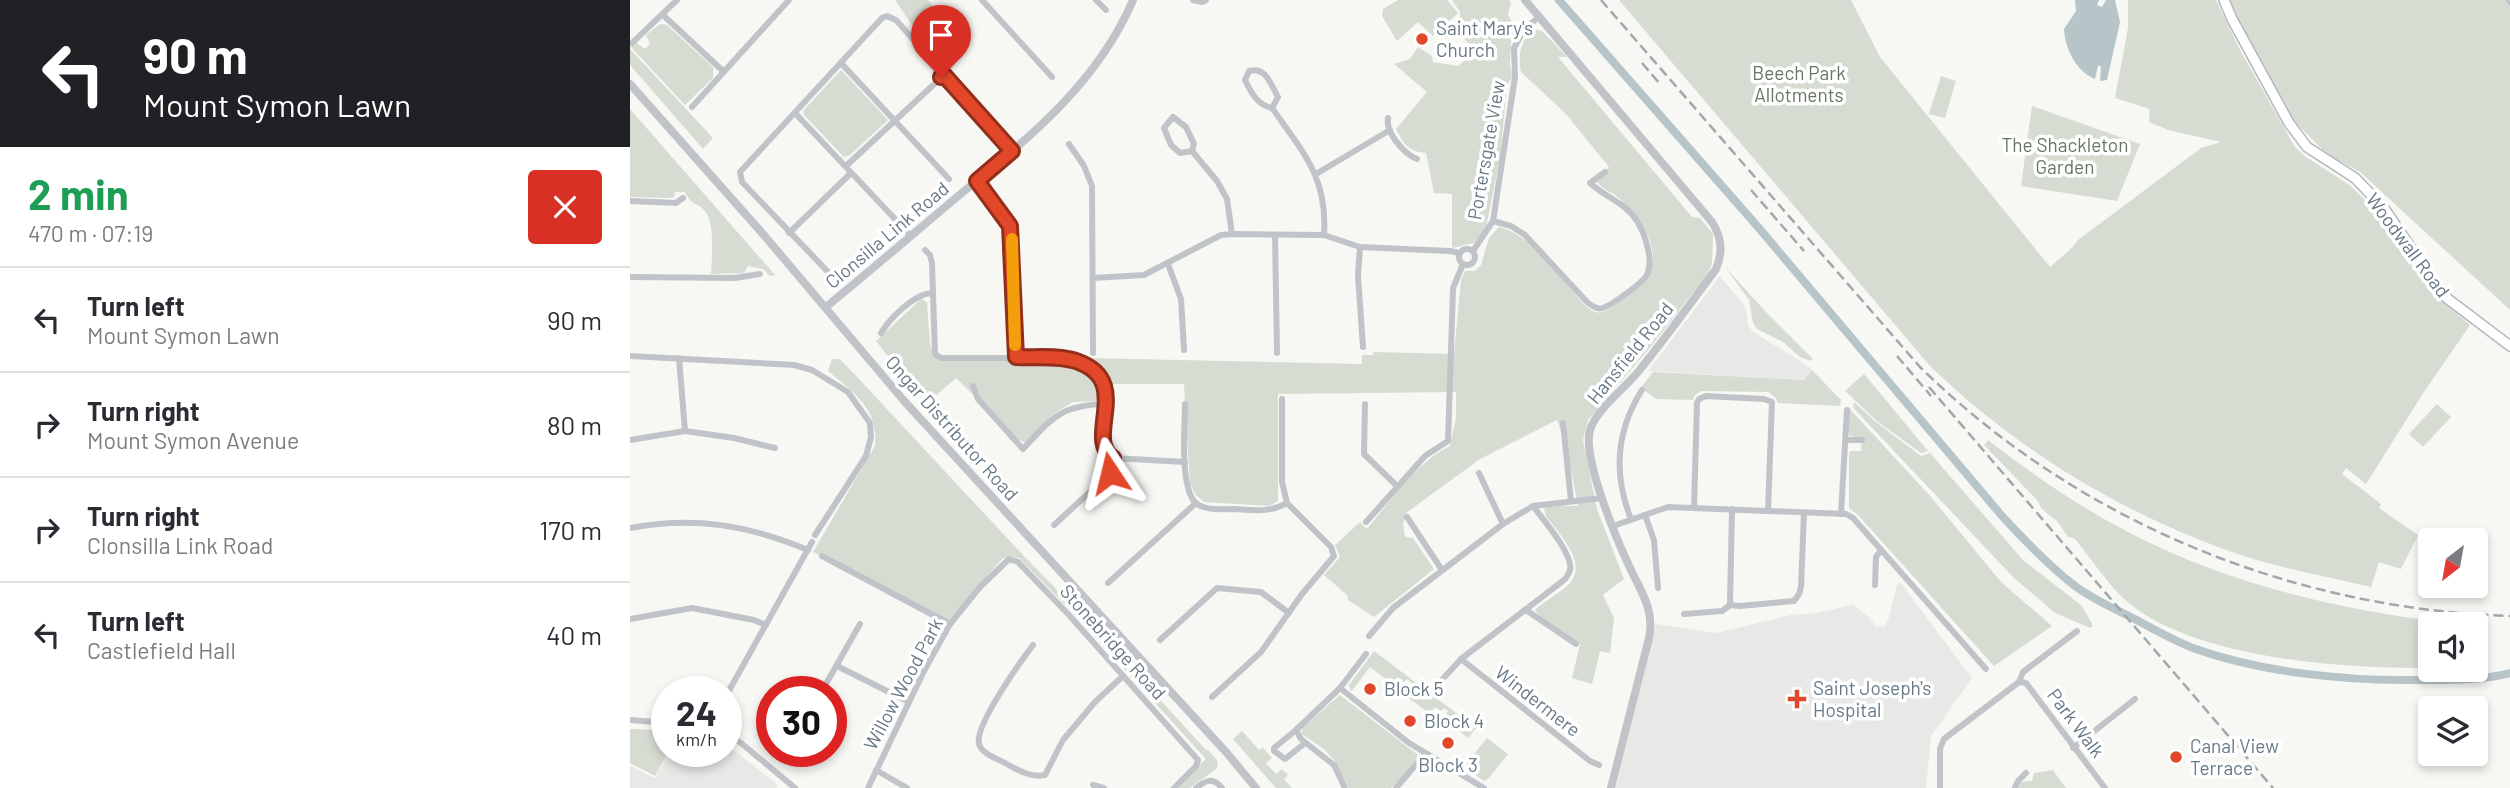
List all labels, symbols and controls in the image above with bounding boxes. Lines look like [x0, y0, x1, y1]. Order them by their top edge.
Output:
pin [911, 5, 971, 77]
icon: arrive [922, 16, 960, 54]
place label: Saint Mary's Church [1436, 16, 1533, 61]
text: 90 m [143, 25, 248, 84]
icon: left [28, 28, 119, 119]
marker: Saint Mary's Church [1414, 31, 1430, 47]
park label: Beech Park Allotments [1752, 61, 1846, 106]
street label: Portersgate View [1462, 78, 1509, 221]
text: Mount Symon Lawn [143, 85, 411, 123]
park label: The Shackleton Garden [2002, 133, 2128, 178]
text: 2 min [28, 168, 129, 218]
button: close [528, 170, 602, 244]
street label: Clonsilla Link Road [820, 176, 953, 293]
street label: Woodwall Road [2362, 188, 2455, 301]
text: 470 m · 07:19 [28, 219, 153, 247]
text: Turn left [87, 290, 185, 321]
street label: Hansfield Road [1582, 297, 1678, 408]
icon: left [28, 301, 66, 339]
text: 90 m [547, 304, 602, 335]
text: Mount Symon Lawn [87, 321, 280, 349]
street label: Ongar Distributor Road [881, 350, 1024, 505]
text: Turn right [87, 395, 200, 426]
icon: right [28, 406, 66, 444]
text: 80 m [547, 409, 602, 440]
text: Mount Symon Avenue [87, 426, 299, 454]
position arrow [1073, 436, 1147, 510]
text: Turn right [87, 500, 200, 531]
icon: right [28, 511, 66, 549]
text: 170 m [539, 514, 602, 545]
north arrow [2418, 528, 2488, 598]
map controls [2418, 528, 2488, 766]
text: Clonsilla Link Road [87, 531, 273, 559]
street label: Stonebridge Road [1056, 579, 1171, 704]
text: Turn left [87, 605, 185, 636]
button: sound [2418, 612, 2488, 682]
street label: Willow Wood Park [858, 614, 947, 753]
icon: left [28, 616, 66, 654]
text: 40 m [546, 619, 602, 650]
text: Castlefield Hall [87, 636, 236, 664]
street label: Windermere [1491, 660, 1585, 741]
speed limit sign: 30 [756, 676, 847, 767]
place label: Saint Joseph's Hospital [1813, 676, 1931, 721]
place label: Block 5 [1384, 677, 1444, 700]
marker: Block 5 [1362, 681, 1378, 697]
street label: Park Walk [2043, 684, 2110, 762]
marker: Saint Joseph's Hospital [1787, 689, 1807, 709]
text: 24 [676, 691, 717, 733]
button: layers [2418, 696, 2488, 766]
place label: Block 4 [1424, 709, 1484, 732]
marker: Block 4 [1402, 713, 1418, 729]
text: km/h [676, 728, 717, 750]
place label: Canal View Terrace [2190, 734, 2279, 779]
marker: Block 3 [1440, 735, 1456, 751]
marker: Canal View Terrace [2168, 749, 2184, 765]
place label: Block 3 [1418, 753, 1478, 776]

